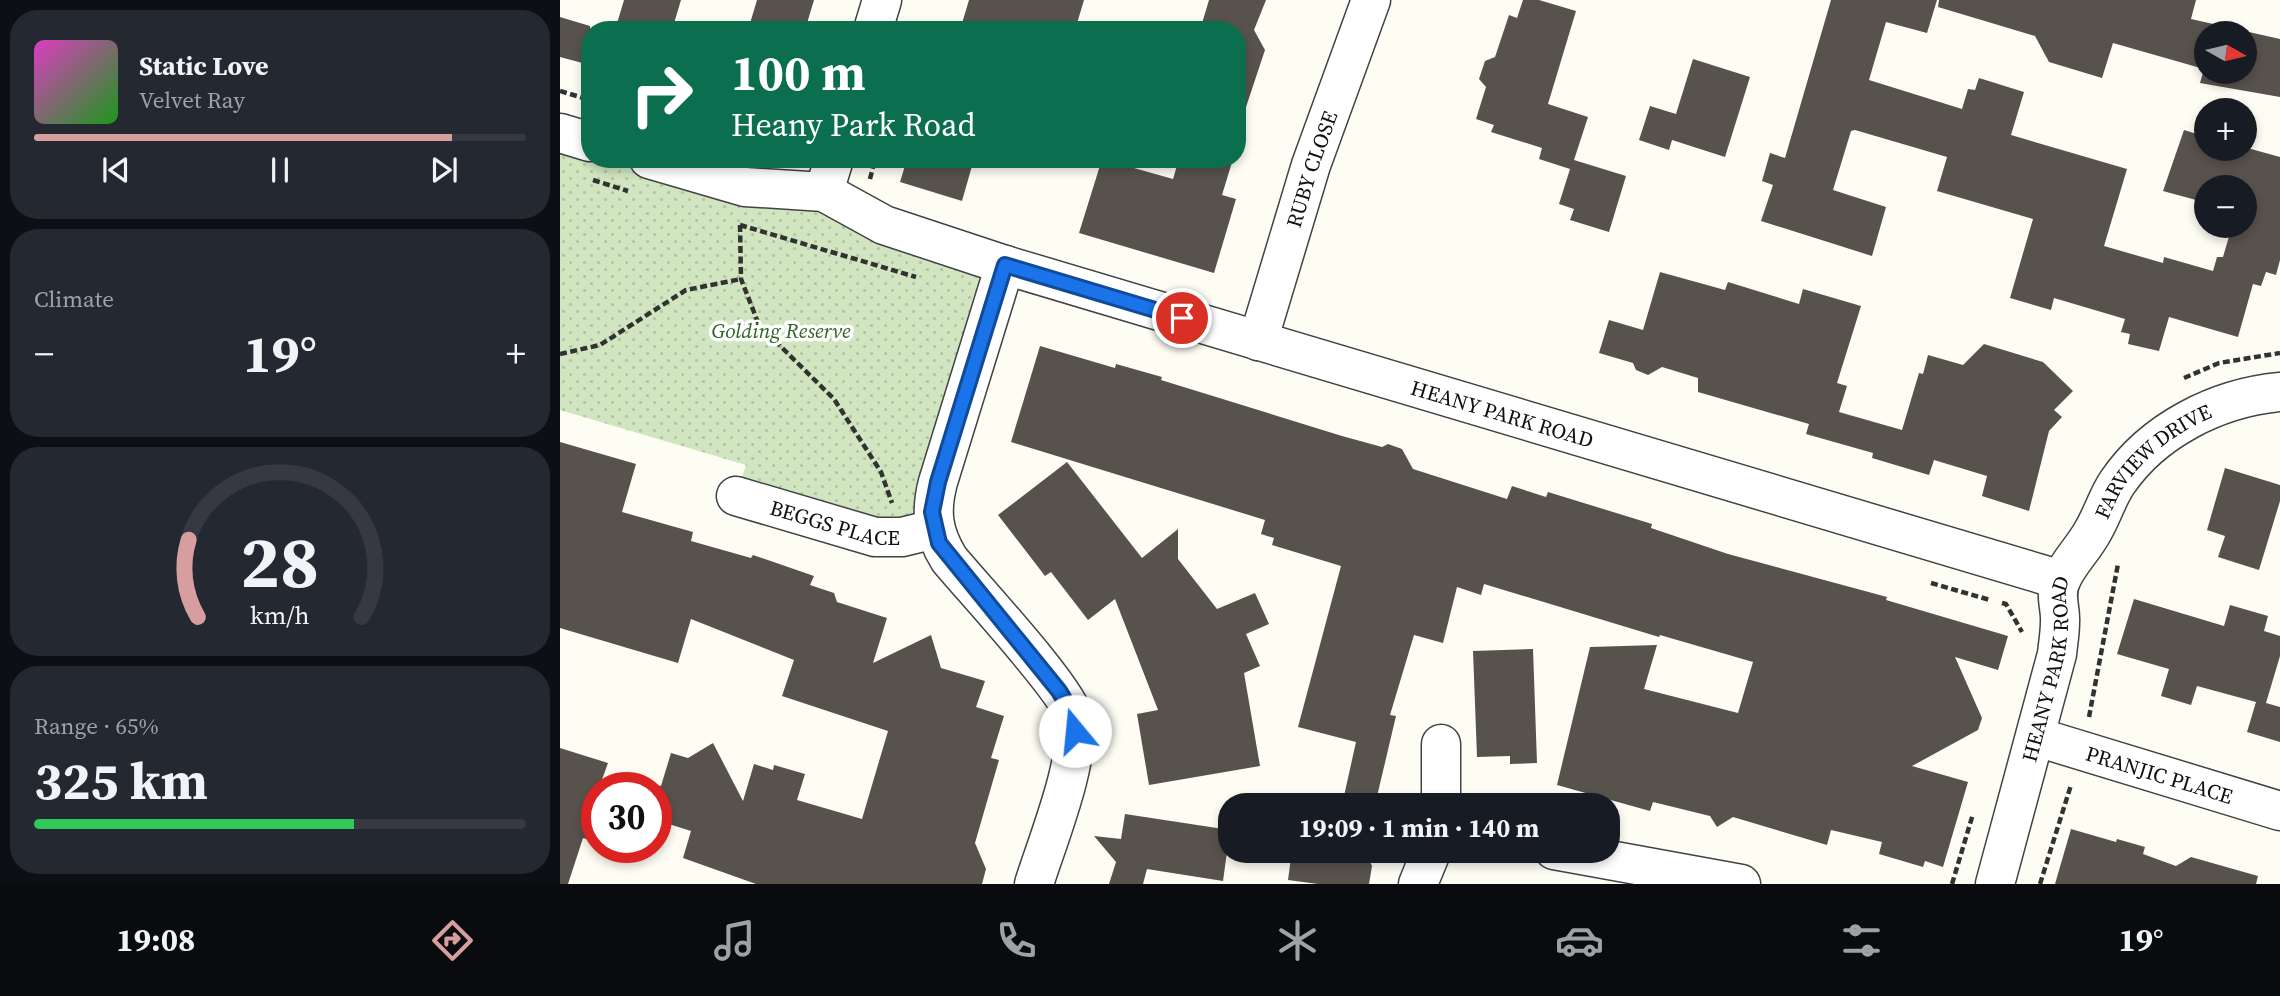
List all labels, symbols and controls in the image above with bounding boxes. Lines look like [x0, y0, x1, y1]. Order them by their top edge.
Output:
north arrow [2194, 21, 2258, 84]
map controls [2194, 21, 2257, 238]
text: 100 m [731, 39, 866, 106]
text: Static Love [139, 48, 268, 84]
icon: right [616, 49, 707, 140]
text: Velvet Ray [139, 84, 245, 116]
button: + [2194, 98, 2257, 161]
text: Heany Park Road [731, 103, 976, 147]
street label: RUBY CLOSE [1279, 107, 1344, 231]
icon: previous [97, 151, 135, 189]
icon: pause [261, 151, 299, 189]
icon: next [425, 151, 463, 189]
button: − [2194, 175, 2257, 238]
text: Climate [34, 283, 114, 315]
pin [1152, 288, 1212, 348]
icon: arrive [1163, 299, 1201, 337]
park label: Golding Reserve [712, 316, 851, 345]
text: 19° [243, 318, 317, 389]
text: − [34, 328, 54, 380]
text: + [506, 328, 526, 380]
street label: HEANY PARK ROAD [1407, 372, 1597, 454]
street label: FARVIEW DRIVE [2087, 396, 2216, 523]
street label: BEGGS PLACE [767, 492, 900, 552]
text: 28 [241, 513, 319, 612]
street label: HEANY PARK ROAD [2014, 572, 2076, 765]
text: km/h [250, 598, 310, 632]
position arrow [1038, 694, 1112, 768]
text: Range · 65% [34, 710, 159, 742]
street label: PRANJIC PLACE [2082, 738, 2237, 810]
text: 325 km [34, 745, 208, 816]
speed limit sign: 30 [581, 772, 672, 863]
text: 19:09 · 1 min · 140 m [1299, 810, 1539, 846]
icon: directions [428, 916, 477, 965]
icon: music [710, 916, 759, 965]
icon: phone [992, 916, 1041, 965]
icon: climate [1273, 916, 1322, 965]
icon: car [1555, 916, 1604, 965]
icon: filters [1837, 916, 1886, 965]
text: 19:08 [116, 918, 195, 962]
text: 19° [2118, 918, 2164, 962]

